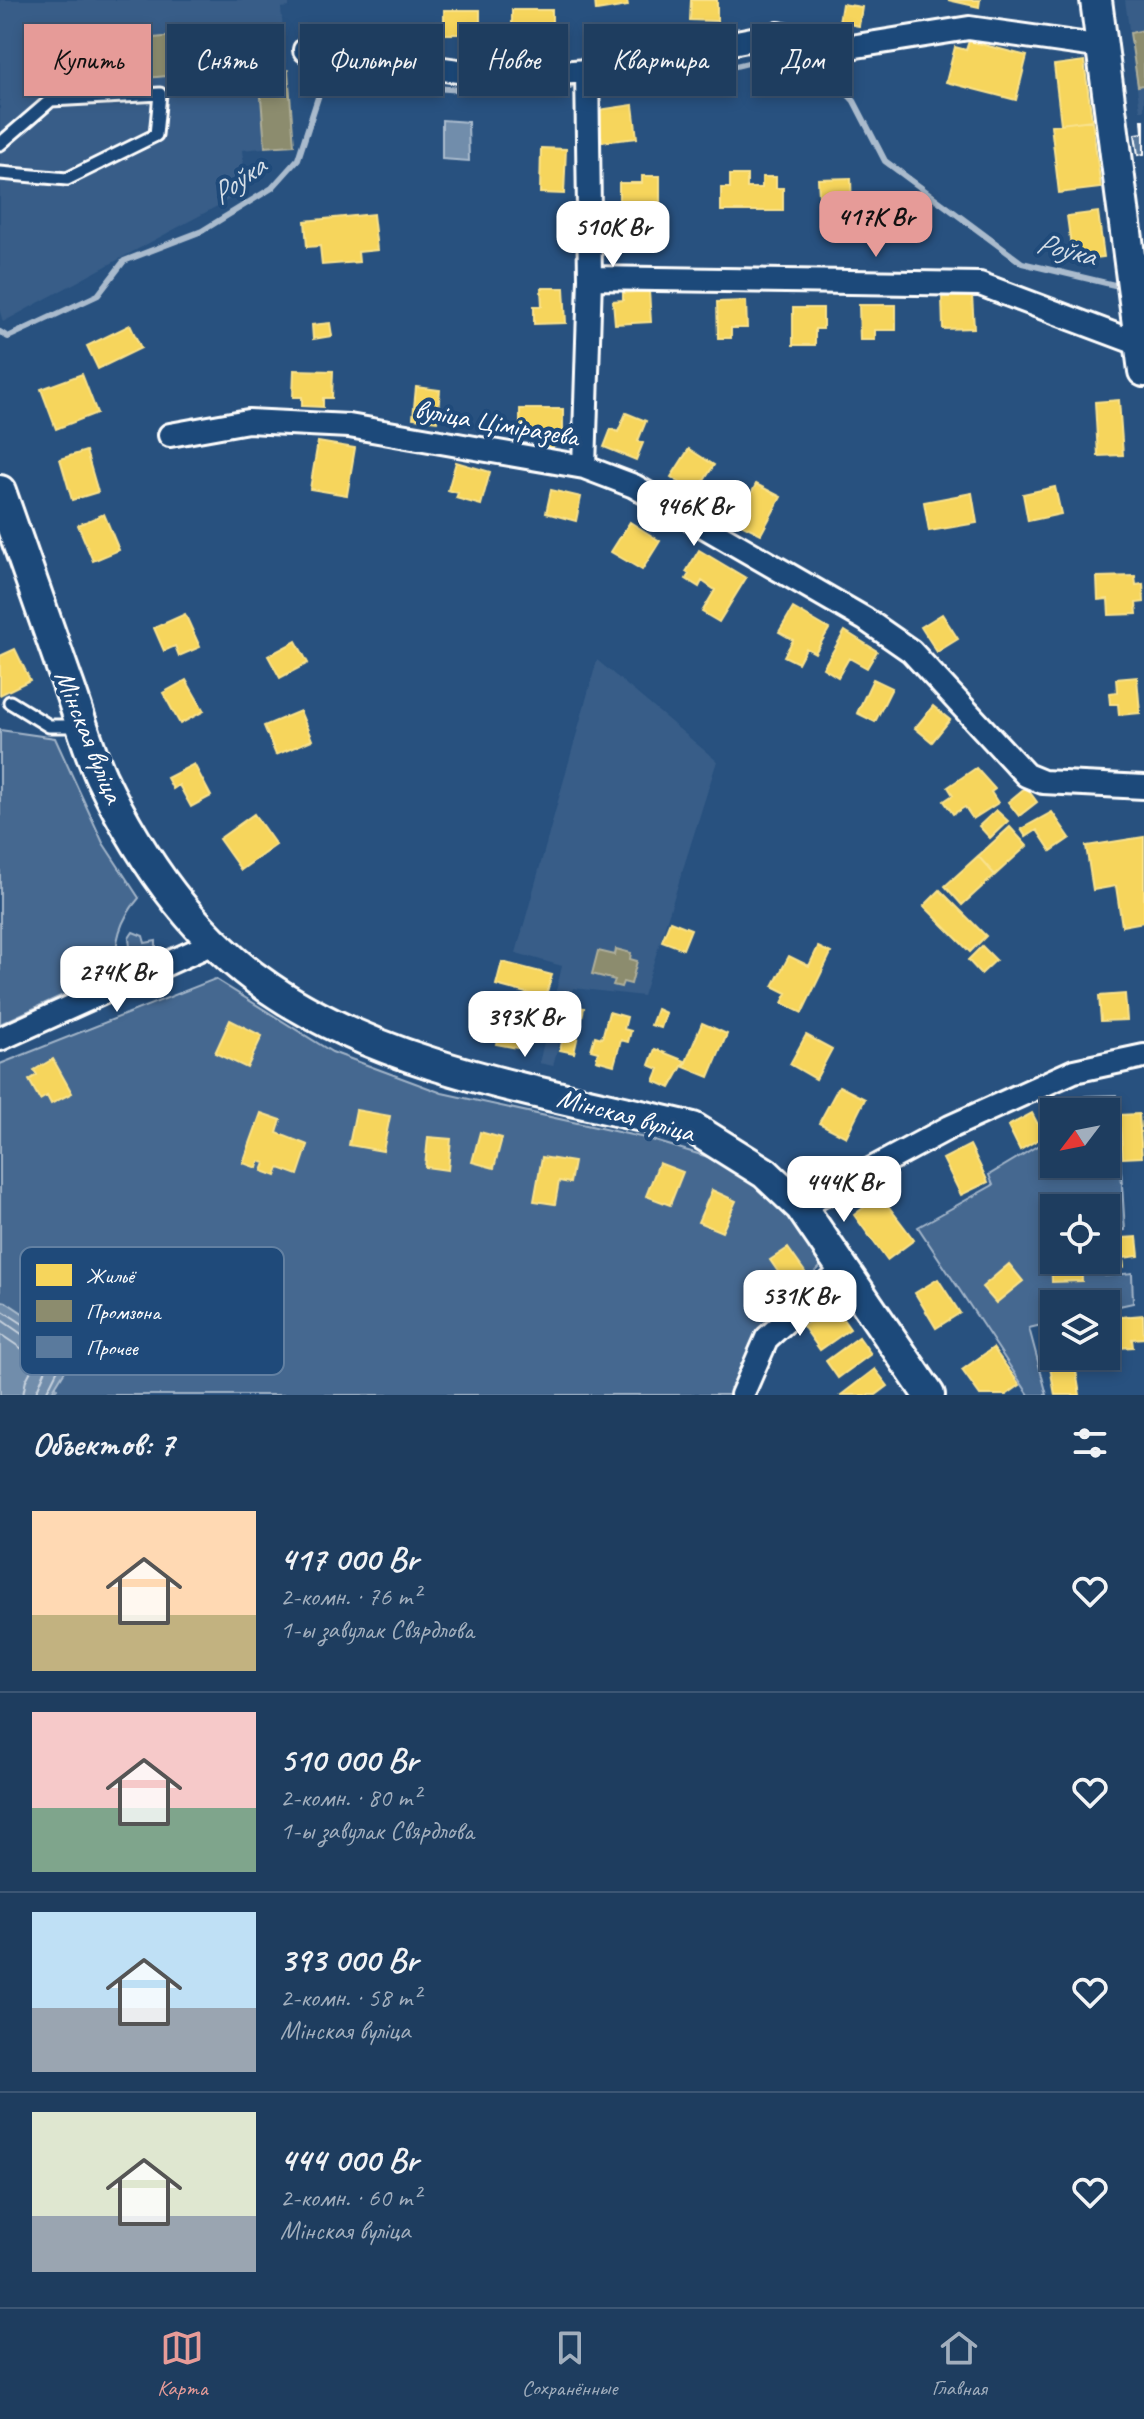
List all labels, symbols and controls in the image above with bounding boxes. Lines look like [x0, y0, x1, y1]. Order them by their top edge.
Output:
chip: Купить [24, 24, 151, 96]
chip: Снять [167, 24, 284, 96]
chip: Фильтры [300, 24, 443, 96]
chip: Новое [459, 24, 568, 96]
chip: Квартира [584, 24, 736, 96]
chip: Дом [752, 24, 852, 96]
water label: Роўка [203, 146, 275, 213]
pin: 417K Br [802, 191, 950, 259]
text: 417K Br [837, 200, 915, 233]
pin: 510K Br [539, 201, 687, 269]
text: 510K Br [574, 210, 652, 243]
water label: Роўка [1033, 223, 1102, 275]
street label: вуліца Ціміразева [412, 391, 584, 455]
pin: 946K Br [620, 480, 768, 548]
text: 946K Br [655, 489, 733, 522]
street label: Мінская вуліца [47, 665, 133, 809]
pin: 274K Br [43, 946, 191, 1014]
text: 274K Br [78, 955, 156, 988]
pin: 393K Br [451, 991, 599, 1059]
text: 393K Br [486, 1000, 564, 1033]
street label: Мінская вуліца [554, 1079, 700, 1150]
north arrow [1040, 1098, 1120, 1178]
map controls [1040, 1098, 1120, 1370]
pin: 444K Br [770, 1156, 918, 1224]
text: 444K Br [805, 1165, 883, 1198]
button: locate [1040, 1194, 1120, 1274]
legend [20, 1247, 284, 1375]
text: Жильё [86, 1262, 138, 1290]
pin: 531K Br [726, 1270, 874, 1338]
text: 531K Br [761, 1279, 839, 1312]
button: layers [1040, 1290, 1120, 1370]
text: Промзона [86, 1298, 162, 1326]
text: Прочее [86, 1334, 140, 1362]
icon: filters [1068, 1421, 1112, 1465]
text: Объектов: 7 [32, 1422, 174, 1465]
text: 417 000 Br [280, 1537, 418, 1580]
icon: home [96, 1543, 192, 1639]
icon: heart [1068, 1569, 1112, 1613]
text: 2-комн. · 76 m² [280, 1580, 420, 1613]
text: 1-ы завулак Свярдлова [280, 1613, 474, 1646]
text: 510 000 Br [280, 1738, 418, 1781]
icon: home [96, 1744, 192, 1840]
icon: heart [1068, 1770, 1112, 1814]
text: 2-комн. · 80 m² [280, 1781, 420, 1814]
text: 1-ы завулак Свярдлова [280, 1814, 474, 1847]
text: 393 000 Br [280, 1938, 418, 1981]
icon: home [96, 1944, 192, 2040]
icon: heart [1068, 1970, 1112, 2014]
text: 2-комн. · 58 m² [280, 1981, 420, 2014]
text: Мінская вуліца [280, 2014, 410, 2047]
text: 444 000 Br [280, 2138, 418, 2181]
icon: home [96, 2144, 192, 2240]
icon: heart [1068, 2170, 1112, 2214]
text: 2-комн. · 60 m² [280, 2181, 420, 2214]
text: Мінская вуліца [280, 2214, 410, 2247]
tab: Карта [157, 2326, 207, 2402]
tab: Сохранённые [522, 2326, 617, 2402]
tab: Главная [932, 2326, 987, 2402]

